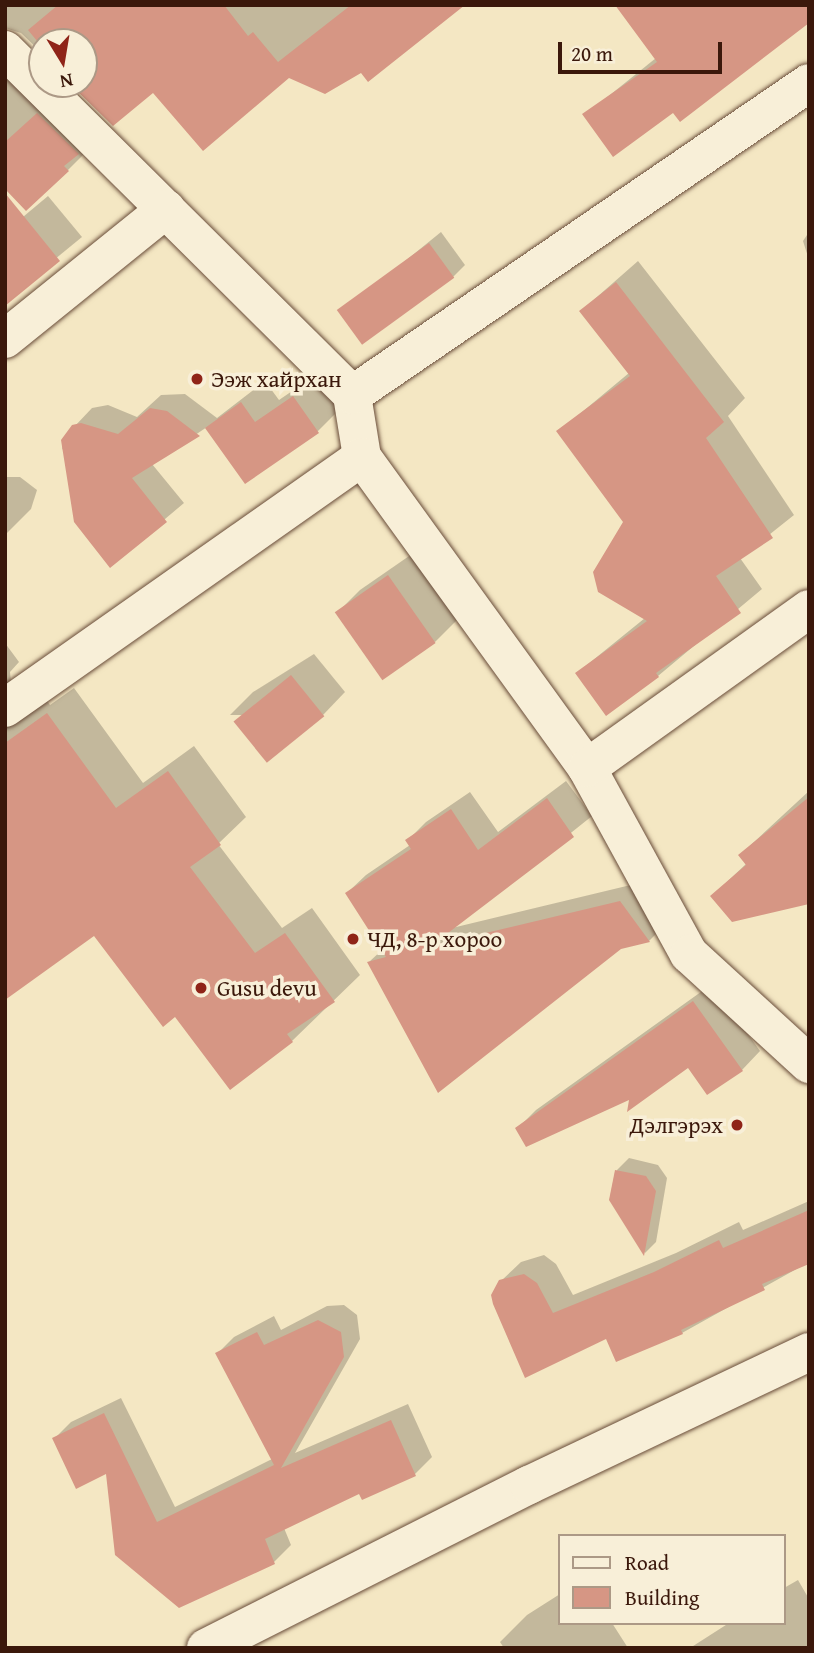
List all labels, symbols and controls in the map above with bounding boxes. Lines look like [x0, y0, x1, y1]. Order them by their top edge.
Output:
north arrow [28, 28, 98, 98]
scale bar [562, 28, 726, 72]
text: 20 m [571, 38, 613, 69]
text: N [58, 67, 76, 97]
place label: Ээж хайрхан [211, 365, 342, 393]
marker: Ээж хайрхан [189, 371, 205, 387]
place label: ЧД, 8-р хороо [367, 925, 502, 953]
marker: ЧД, 8-р хороо [345, 931, 361, 947]
place label: Gusu devu [217, 974, 317, 1002]
marker: Gusu devu [191, 978, 211, 998]
place label: Дэлгэрэх [629, 1111, 723, 1139]
marker: Дэлгэрэх [729, 1117, 745, 1133]
legend [558, 1534, 786, 1625]
text: Road [625, 1547, 669, 1578]
text: Building [625, 1582, 699, 1613]

